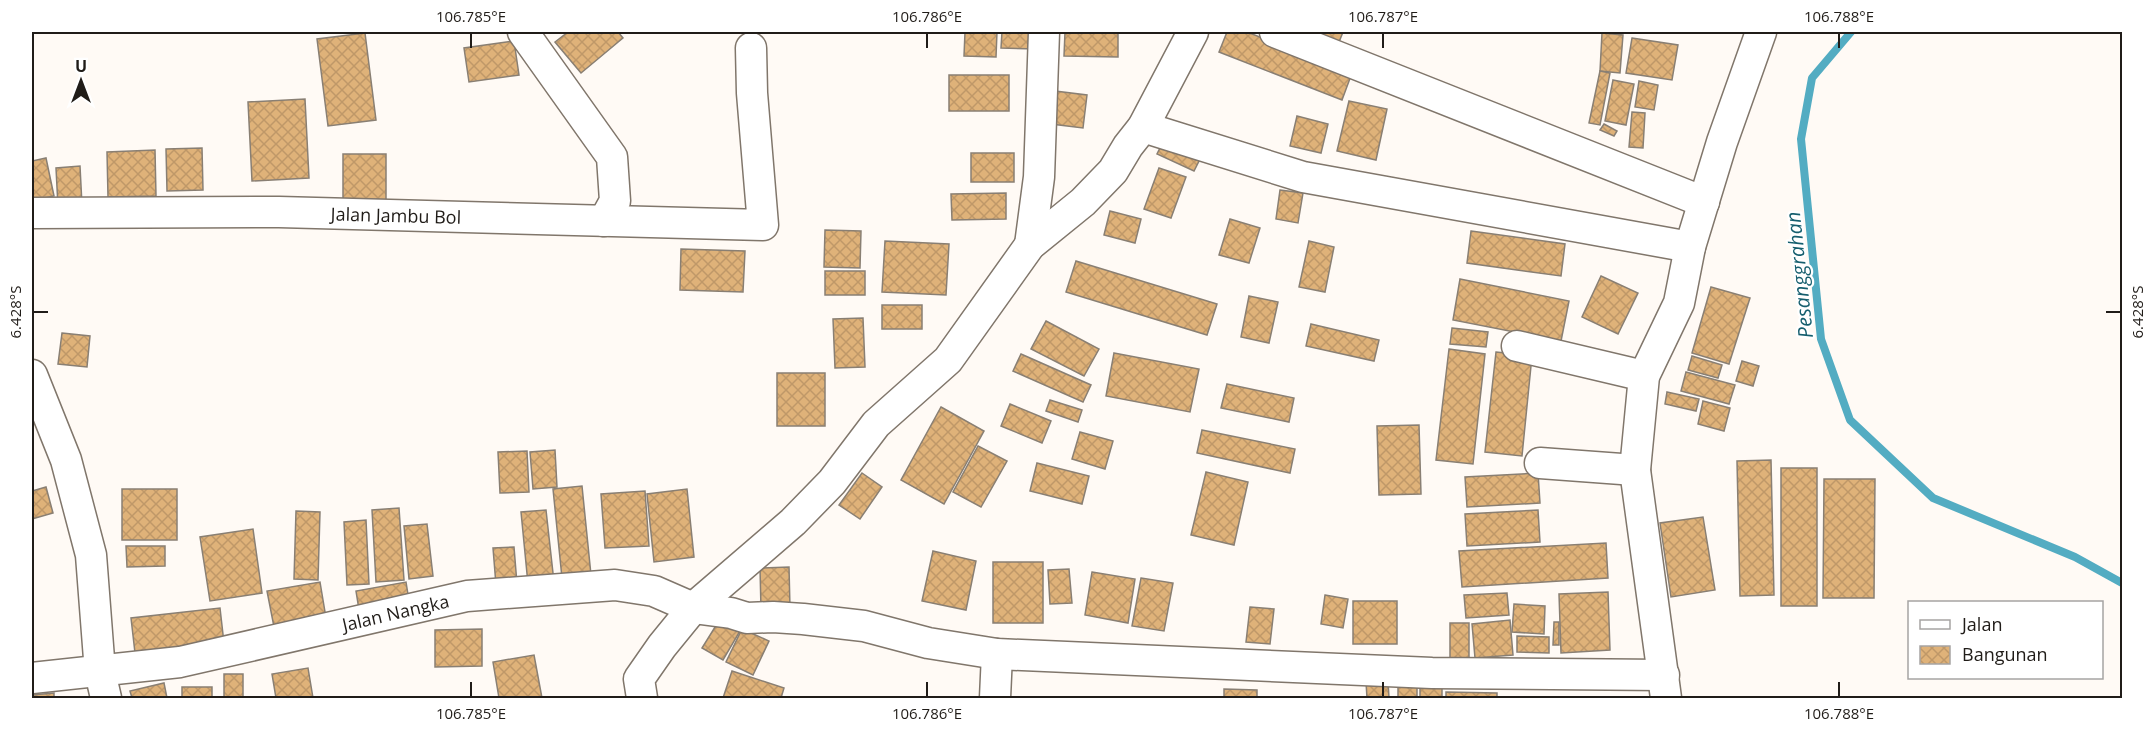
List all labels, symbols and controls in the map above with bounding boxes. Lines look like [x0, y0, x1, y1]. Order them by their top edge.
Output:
text: 106.785°E [436, 6, 506, 26]
text: 106.786°E [892, 6, 962, 26]
text: 106.787°E [1348, 6, 1418, 26]
text: 106.788°E [1804, 6, 1874, 26]
north arrow [51, 51, 111, 111]
text: U [75, 55, 87, 77]
street label: Jalan Jambu Bol [328, 201, 461, 229]
water label: Pesanggrahan [1779, 210, 1819, 340]
text: 6.428°S [5, 286, 25, 338]
text: 6.428°S [2127, 286, 2147, 338]
street label: Jalan Nangka [338, 589, 451, 637]
legend [1908, 601, 2103, 679]
text: Jalan [1960, 612, 2002, 636]
text: Bangunan [1962, 642, 2048, 666]
text: 106.785°E [436, 703, 506, 723]
text: 106.786°E [892, 703, 962, 723]
text: 106.787°E [1348, 703, 1418, 723]
text: 106.788°E [1804, 703, 1874, 723]

